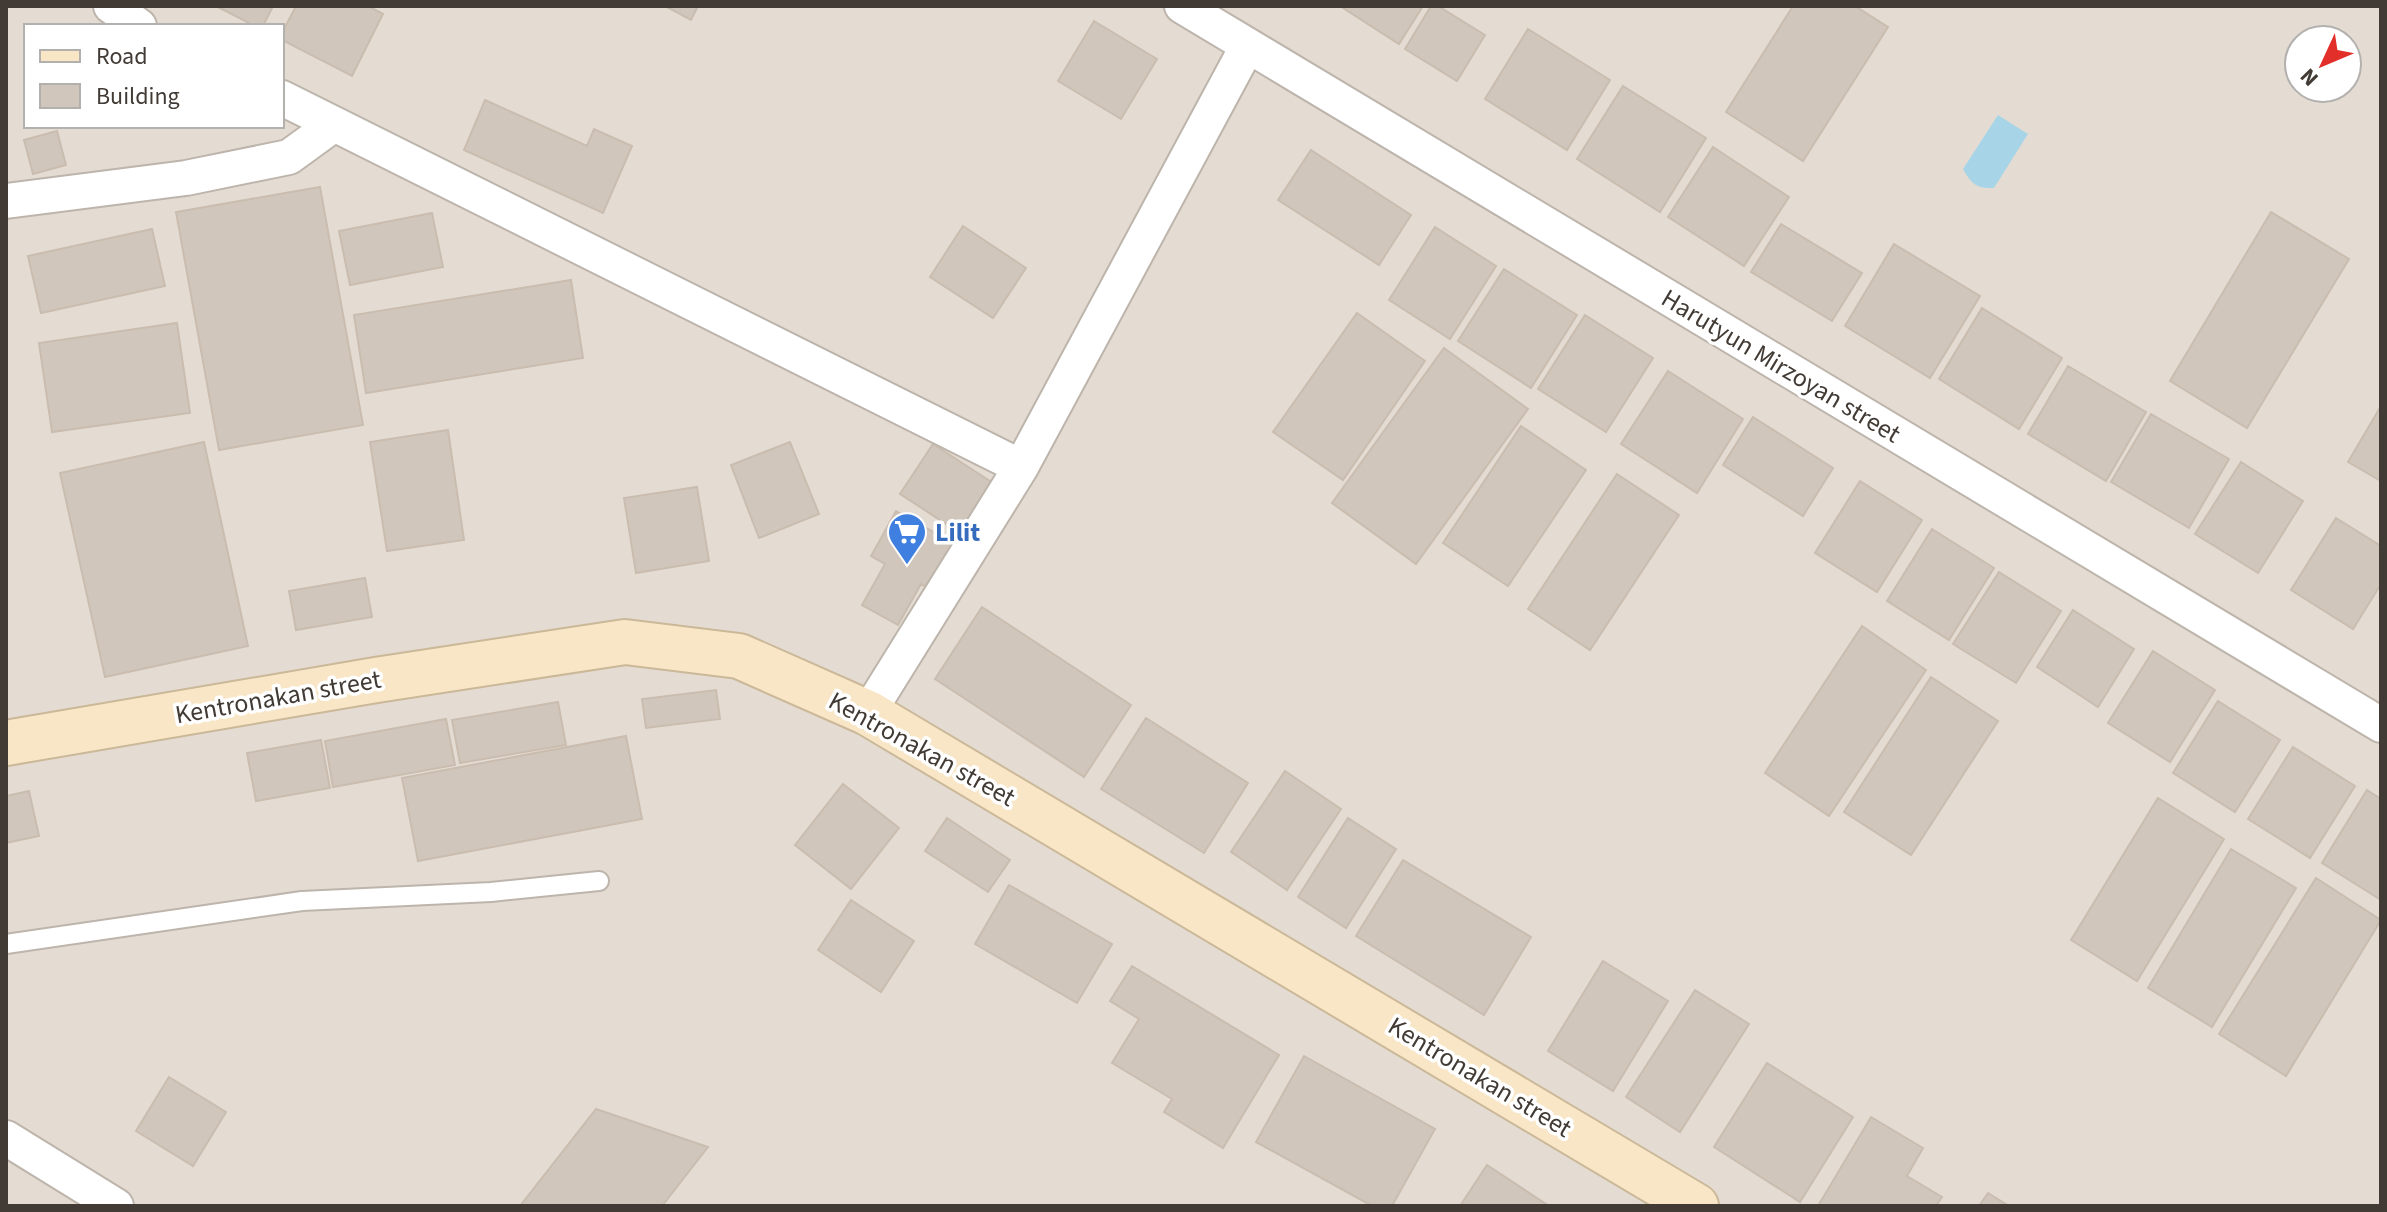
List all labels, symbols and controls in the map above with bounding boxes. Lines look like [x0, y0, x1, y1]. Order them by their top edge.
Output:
legend [24, 24, 284, 128]
north arrow [2283, 24, 2363, 104]
text: Road [96, 39, 148, 74]
text: N [2293, 61, 2326, 94]
text: Building [96, 79, 180, 114]
street label: Harutyun Mirzoyan street [1654, 280, 1908, 452]
supermarket icon: Lilit [886, 511, 928, 566]
place label: Lilit [935, 514, 980, 551]
street label: Kentronakan street [172, 661, 384, 733]
street label: Kentronakan street [822, 682, 1022, 816]
street label: Kentronakan street [1381, 1007, 1579, 1147]

